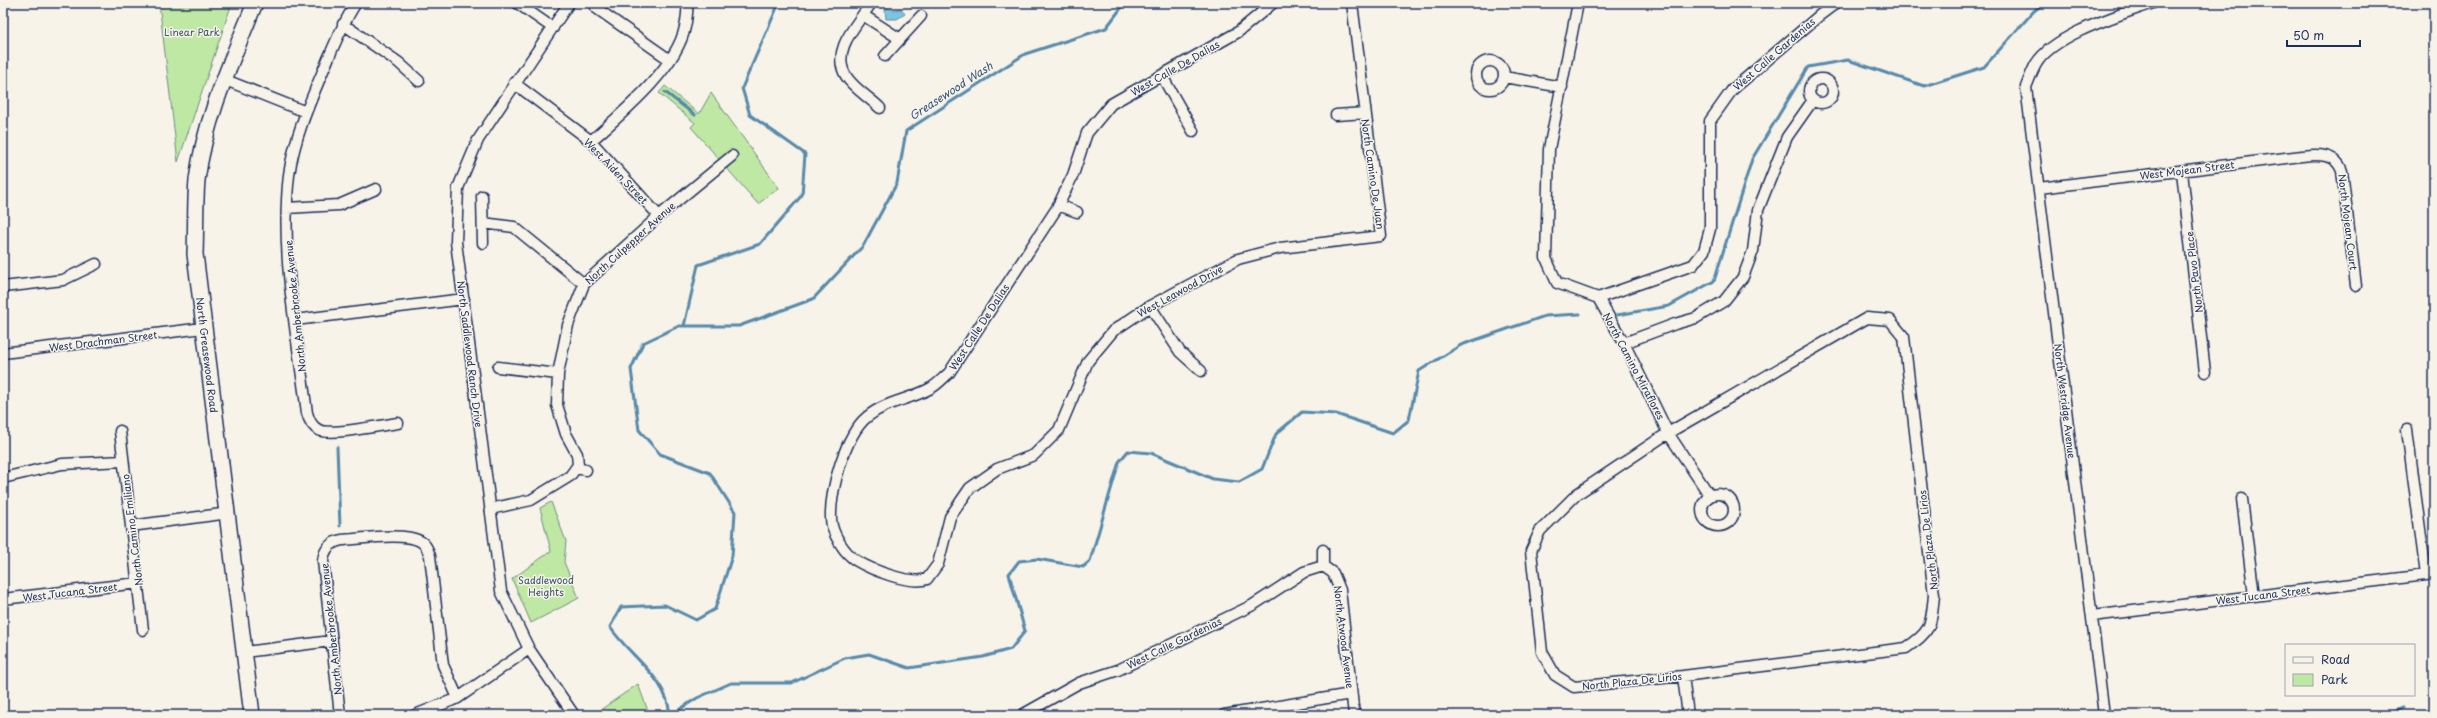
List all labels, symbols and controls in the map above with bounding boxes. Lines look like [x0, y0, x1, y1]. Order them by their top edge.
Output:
street label: West Calle Gardenias [1729, 13, 1818, 94]
scale bar [2287, 22, 2360, 48]
park label: Linear Park [164, 24, 220, 39]
text: 50 m [2293, 26, 2324, 44]
street label: West Calle De Dalias [1128, 36, 1222, 99]
water label: Greasewood Wash [906, 57, 996, 124]
street label: North Camino De Juan [1358, 118, 1389, 230]
street label: West Aiden Street [581, 134, 652, 207]
street label: West Mojean Street [2139, 156, 2235, 183]
street label: North Mojean Court [2335, 173, 2362, 271]
street label: North Culpepper Avenue [581, 198, 679, 287]
street label: North Pavo Place [2181, 230, 2206, 314]
street label: North Amberbrooke Avenue [280, 239, 309, 373]
street label: West Leawood Drive [1134, 261, 1225, 320]
street label: North Saddlewood Ranch Drive [454, 280, 487, 428]
street label: West Calle De Dalias [945, 280, 1012, 373]
street label: North Greasewood Road [193, 296, 222, 414]
street label: North Camino Miraflores [1600, 310, 1669, 422]
street label: West Drachman Street [48, 326, 158, 355]
street label: North Westridge Avenue [2051, 343, 2080, 460]
street label: North Camino Emiliano [117, 473, 146, 587]
street label: North Plaza De Lirios [1914, 489, 1941, 591]
street label: North Amberbrooke Avenue [316, 562, 345, 696]
park label: Saddlewood Heights [518, 572, 574, 599]
street label: West Tucana Street [22, 578, 118, 605]
street label: West Tucana Street [2215, 581, 2311, 608]
street label: North Atwood Avenue [1331, 585, 1358, 690]
street label: West Calle Gardenias [1124, 613, 1224, 672]
legend [2285, 644, 2415, 696]
text: Road [2321, 650, 2350, 668]
street label: North Plaza De Lirios [1581, 668, 1683, 693]
text: Park [2321, 670, 2348, 688]

